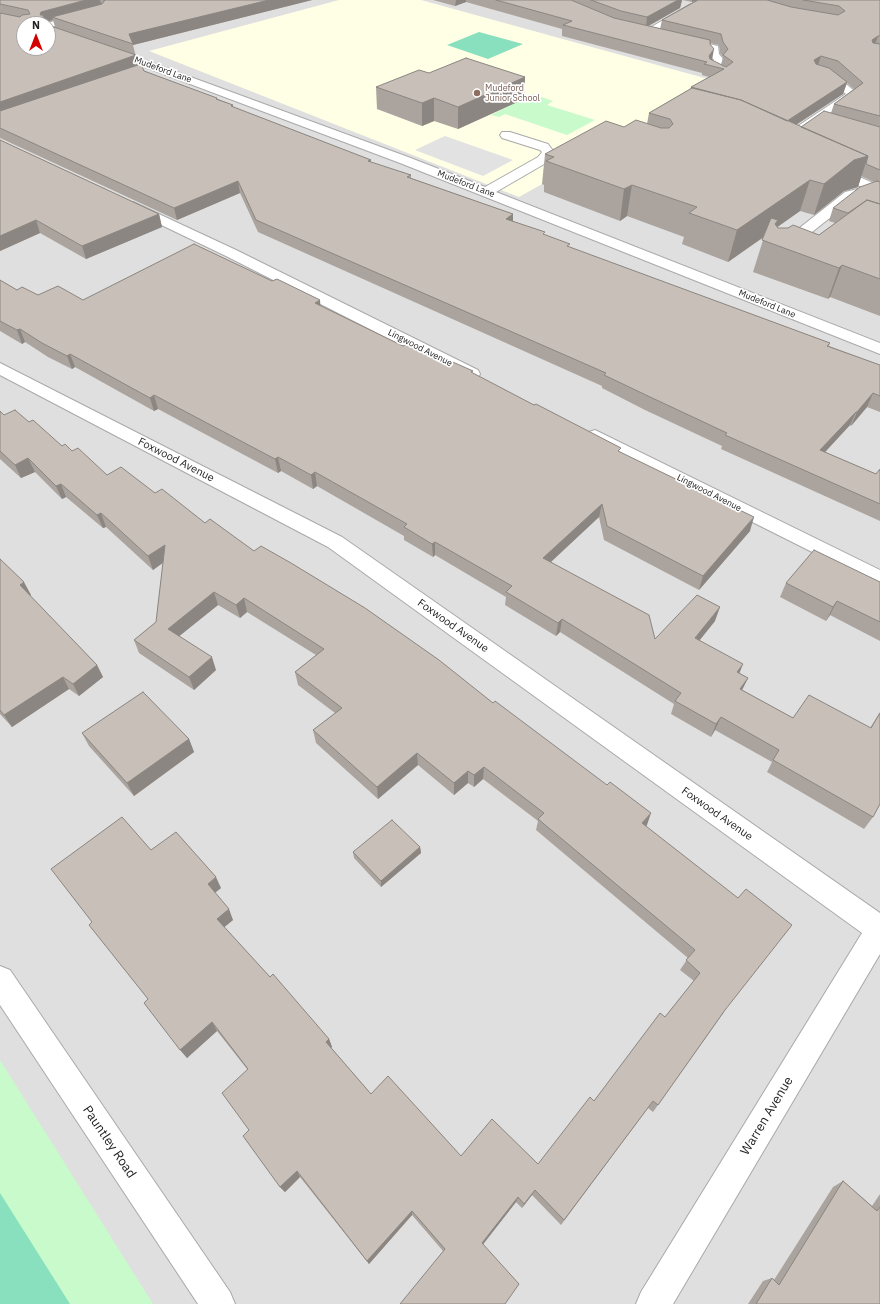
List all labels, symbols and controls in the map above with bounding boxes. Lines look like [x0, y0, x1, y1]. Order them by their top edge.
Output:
north arrow [16, 16, 56, 56]
text: N [32, 18, 40, 32]
street label: Mudeford Lane [133, 55, 193, 85]
place label: Mudeford Junior School [485, 83, 540, 104]
marker: Mudeford Junior School [472, 88, 482, 98]
street label: Mudeford Lane [436, 168, 496, 200]
street label: Mudeford Lane [737, 288, 797, 320]
street label: Lingwood Avenue [386, 327, 454, 369]
street label: Foxwood Avenue [136, 435, 216, 485]
street label: Lingwood Avenue [675, 472, 743, 514]
street label: Foxwood Avenue [415, 597, 491, 655]
street label: Foxwood Avenue [679, 785, 755, 843]
street label: Warren Avenue [737, 1074, 797, 1158]
street label: Pauntley Road [79, 1103, 139, 1181]

